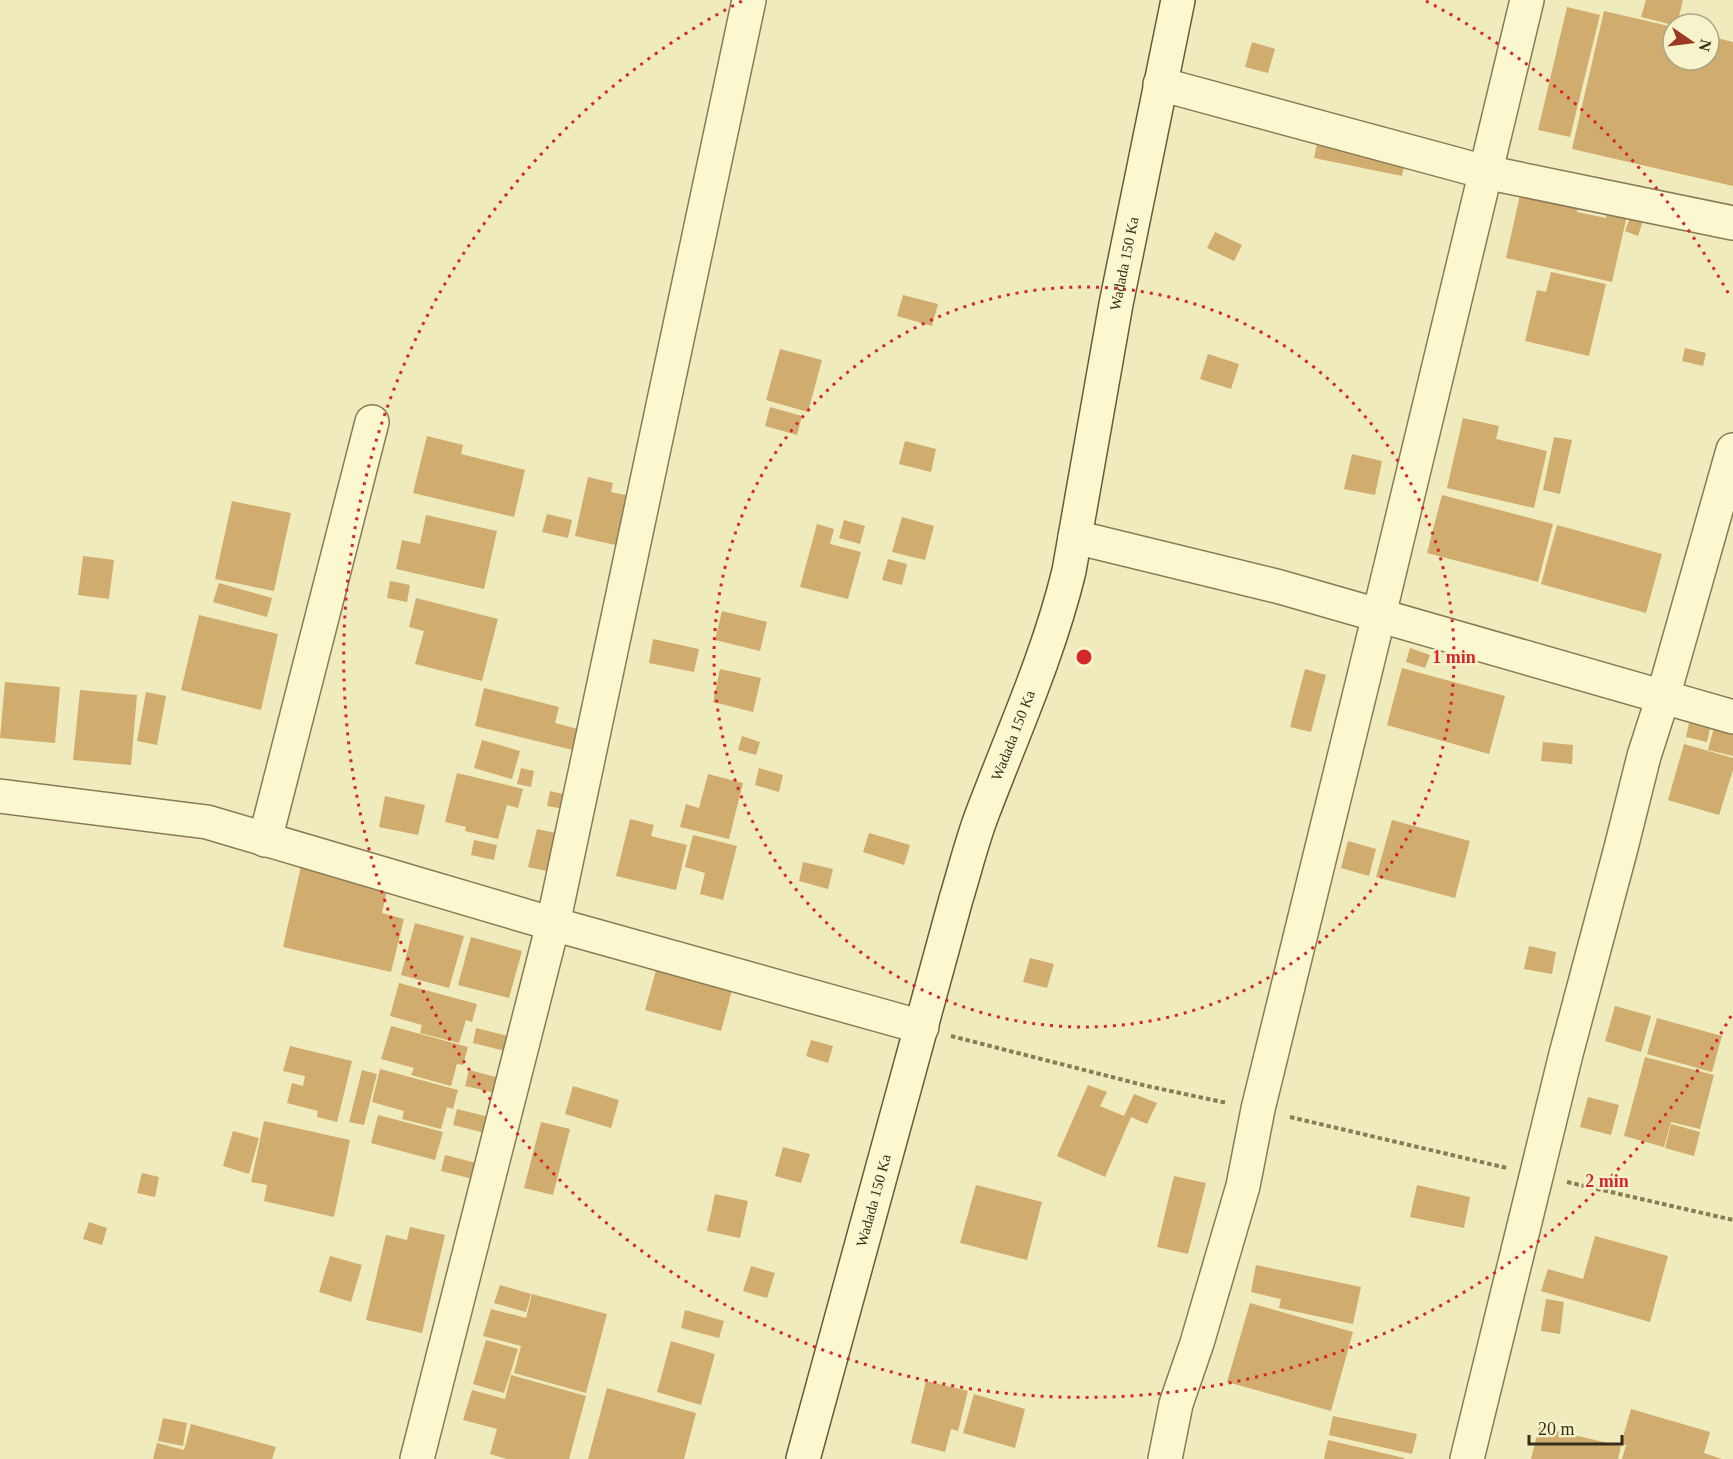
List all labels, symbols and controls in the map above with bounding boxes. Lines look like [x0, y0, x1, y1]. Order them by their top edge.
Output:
north arrow [1661, 12, 1721, 72]
text: N [1695, 38, 1715, 54]
street label: Wadada 150 Ka [1107, 215, 1142, 312]
centre of rings [1074, 647, 1094, 667]
text: 1 min [1432, 647, 1476, 667]
street label: Wadada 150 Ka [988, 688, 1038, 783]
street label: Wadada 150 Ka [853, 1152, 894, 1249]
text: 2 min [1585, 1171, 1629, 1191]
scale bar [1529, 1408, 1622, 1446]
text: 20 m [1538, 1419, 1575, 1439]

